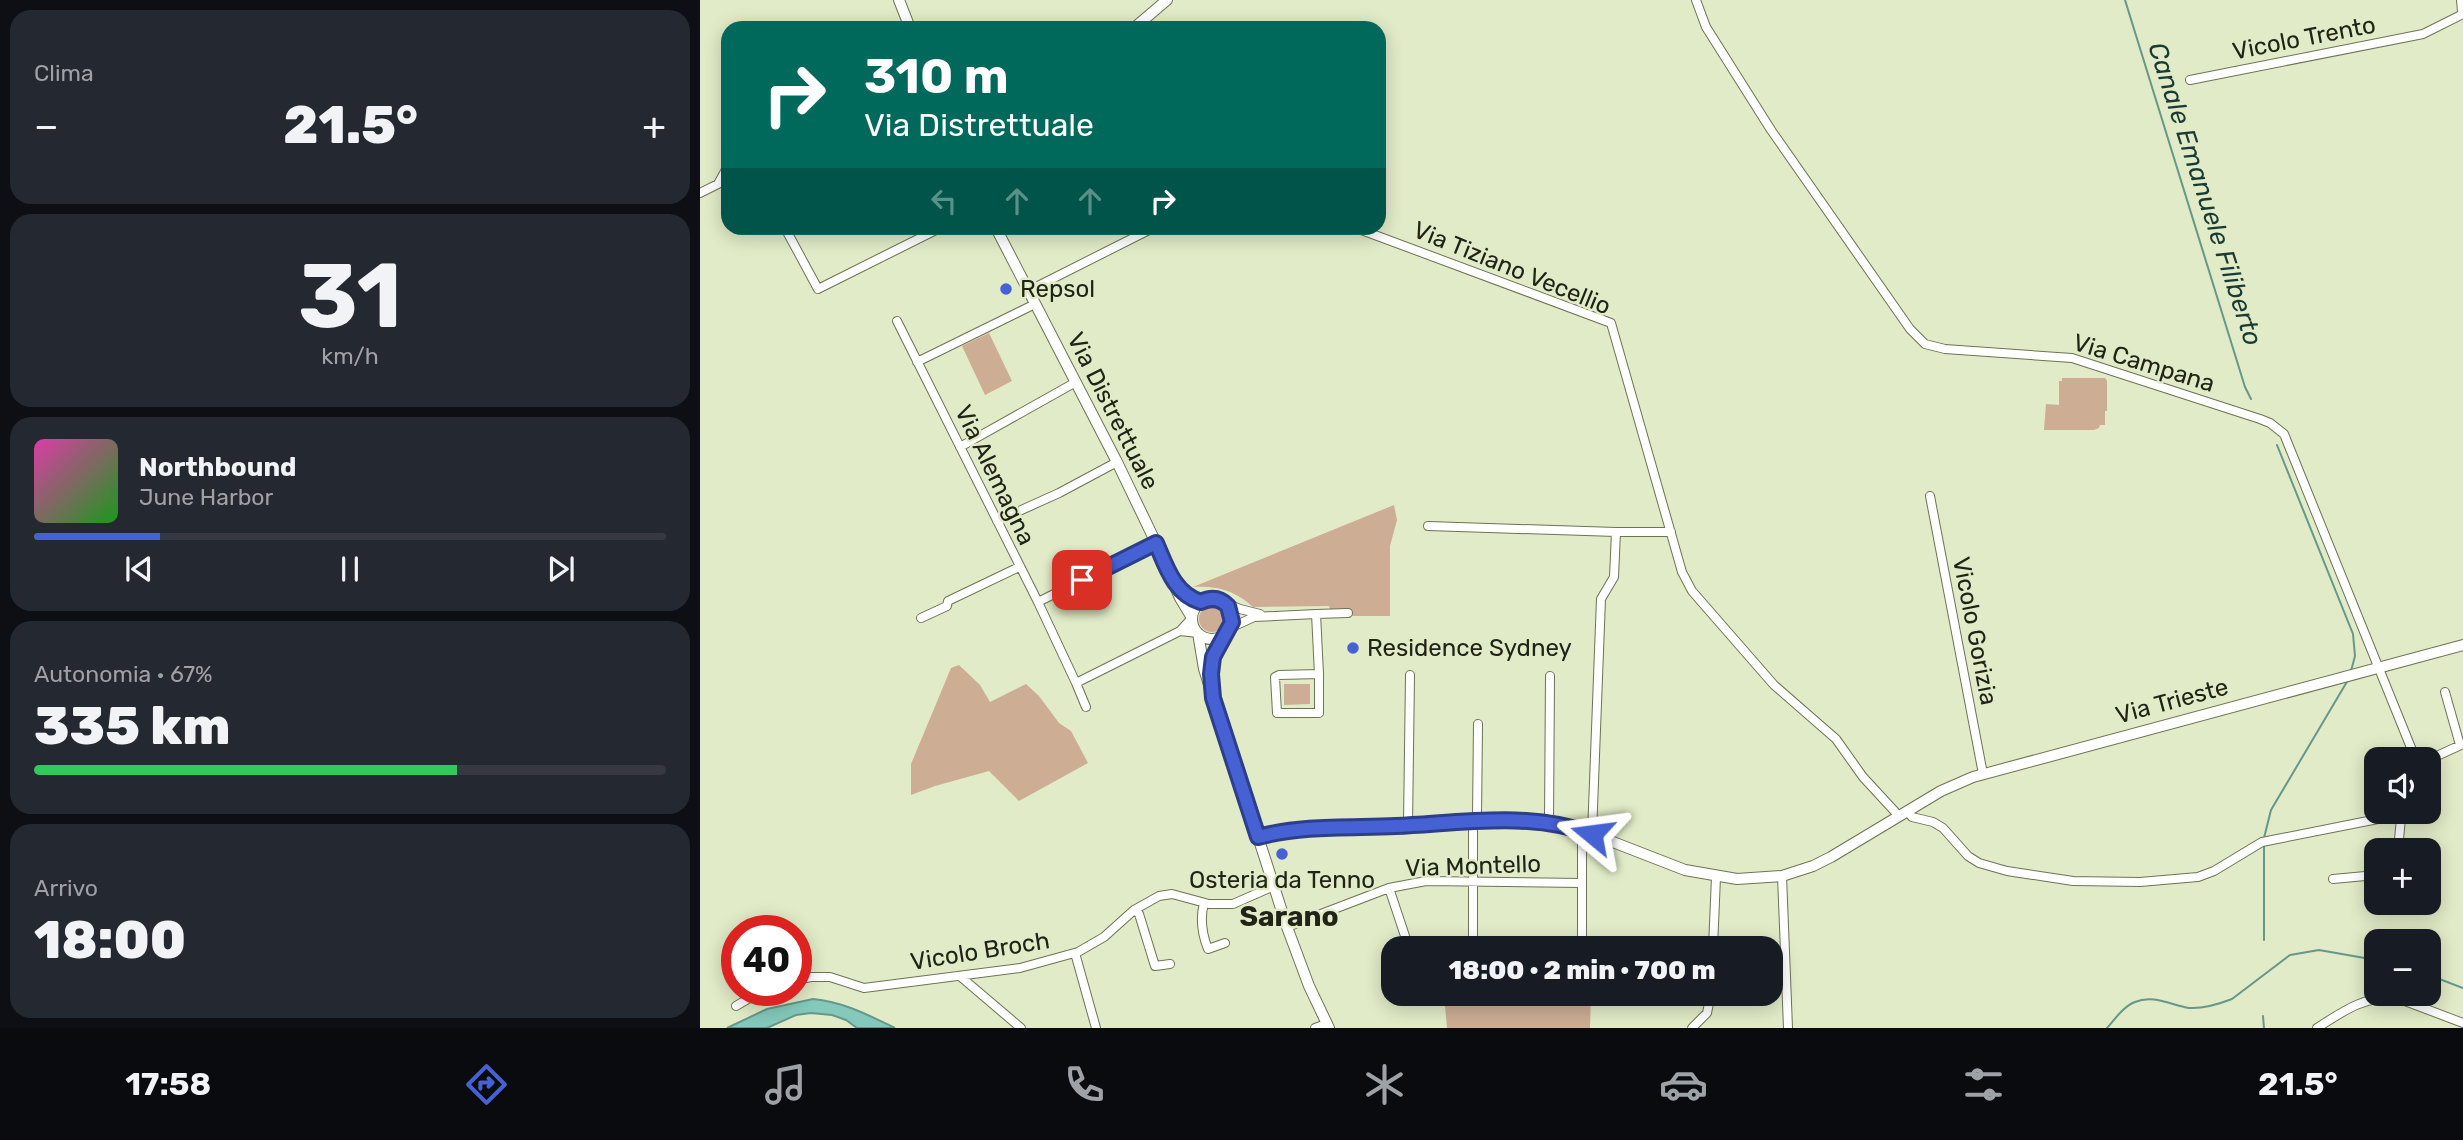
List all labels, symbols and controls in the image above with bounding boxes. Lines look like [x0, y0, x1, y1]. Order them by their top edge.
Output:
street label: Vicolo Trento [2230, 10, 2378, 66]
water label: Canale Emanuele Filiberto [2141, 38, 2269, 350]
text: 310 m [864, 47, 1009, 105]
icon: right [749, 49, 840, 140]
text: Clima [34, 59, 94, 87]
text: 21.5° [283, 94, 418, 156]
text: − [34, 103, 59, 149]
text: + [642, 103, 666, 149]
text: Via Distrettuale [864, 106, 1094, 144]
icon: left [925, 182, 963, 220]
icon: ahead [998, 182, 1036, 220]
icon: ahead [1071, 182, 1109, 220]
icon: right [1144, 182, 1182, 220]
street label: Via Tiziano Vecellio [1409, 216, 1615, 320]
text: 31 [298, 242, 402, 350]
place label: Repsol [1020, 275, 1095, 303]
marker: Repsol [998, 281, 1014, 297]
street label: Via Distrettuale [1061, 328, 1165, 494]
street label: Via Campana [2070, 328, 2218, 398]
text: km/h [321, 342, 379, 370]
street label: Via Alemagna [949, 401, 1041, 549]
text: Northbound [139, 452, 297, 483]
text: June Harbor [139, 483, 273, 511]
icon: previous [120, 550, 158, 588]
icon: pause [331, 550, 369, 588]
icon: next [542, 550, 580, 588]
pin [1052, 550, 1112, 610]
street label: Vicolo Gorizia [1947, 555, 2003, 707]
icon: arrive [1063, 561, 1101, 599]
place label: Residence Sydney [1367, 634, 1572, 662]
marker: Residence Sydney [1345, 640, 1361, 656]
text: Autonomia · 67% [34, 660, 212, 688]
street label: Via Trieste [2113, 673, 2231, 729]
text: 335 km [34, 695, 230, 757]
map controls [2364, 747, 2441, 1006]
button: sound [2364, 747, 2441, 824]
position arrow [1555, 797, 1629, 871]
button: + [2364, 838, 2441, 915]
marker: Osteria da Tenno [1274, 846, 1290, 862]
street label: Via Montello [1405, 850, 1541, 882]
place label: Osteria da Tenno [1189, 866, 1375, 894]
text: Arrivo [34, 874, 98, 902]
district label: Sarano [1239, 900, 1339, 933]
text: 18:00 [34, 909, 186, 971]
speed limit sign: 40 [721, 915, 812, 1006]
street label: Vicolo Broch [908, 926, 1052, 976]
button: − [2364, 929, 2441, 1006]
text: 18:00 · 2 min · 700 m [1448, 955, 1716, 986]
icon: directions [462, 1060, 511, 1109]
icon: music [761, 1060, 810, 1109]
icon: phone [1060, 1060, 1109, 1109]
icon: climate [1360, 1060, 1409, 1109]
icon: car [1659, 1060, 1708, 1109]
icon: filters [1959, 1060, 2008, 1109]
text: 17:58 [125, 1065, 211, 1103]
text: 21.5° [2258, 1065, 2338, 1103]

